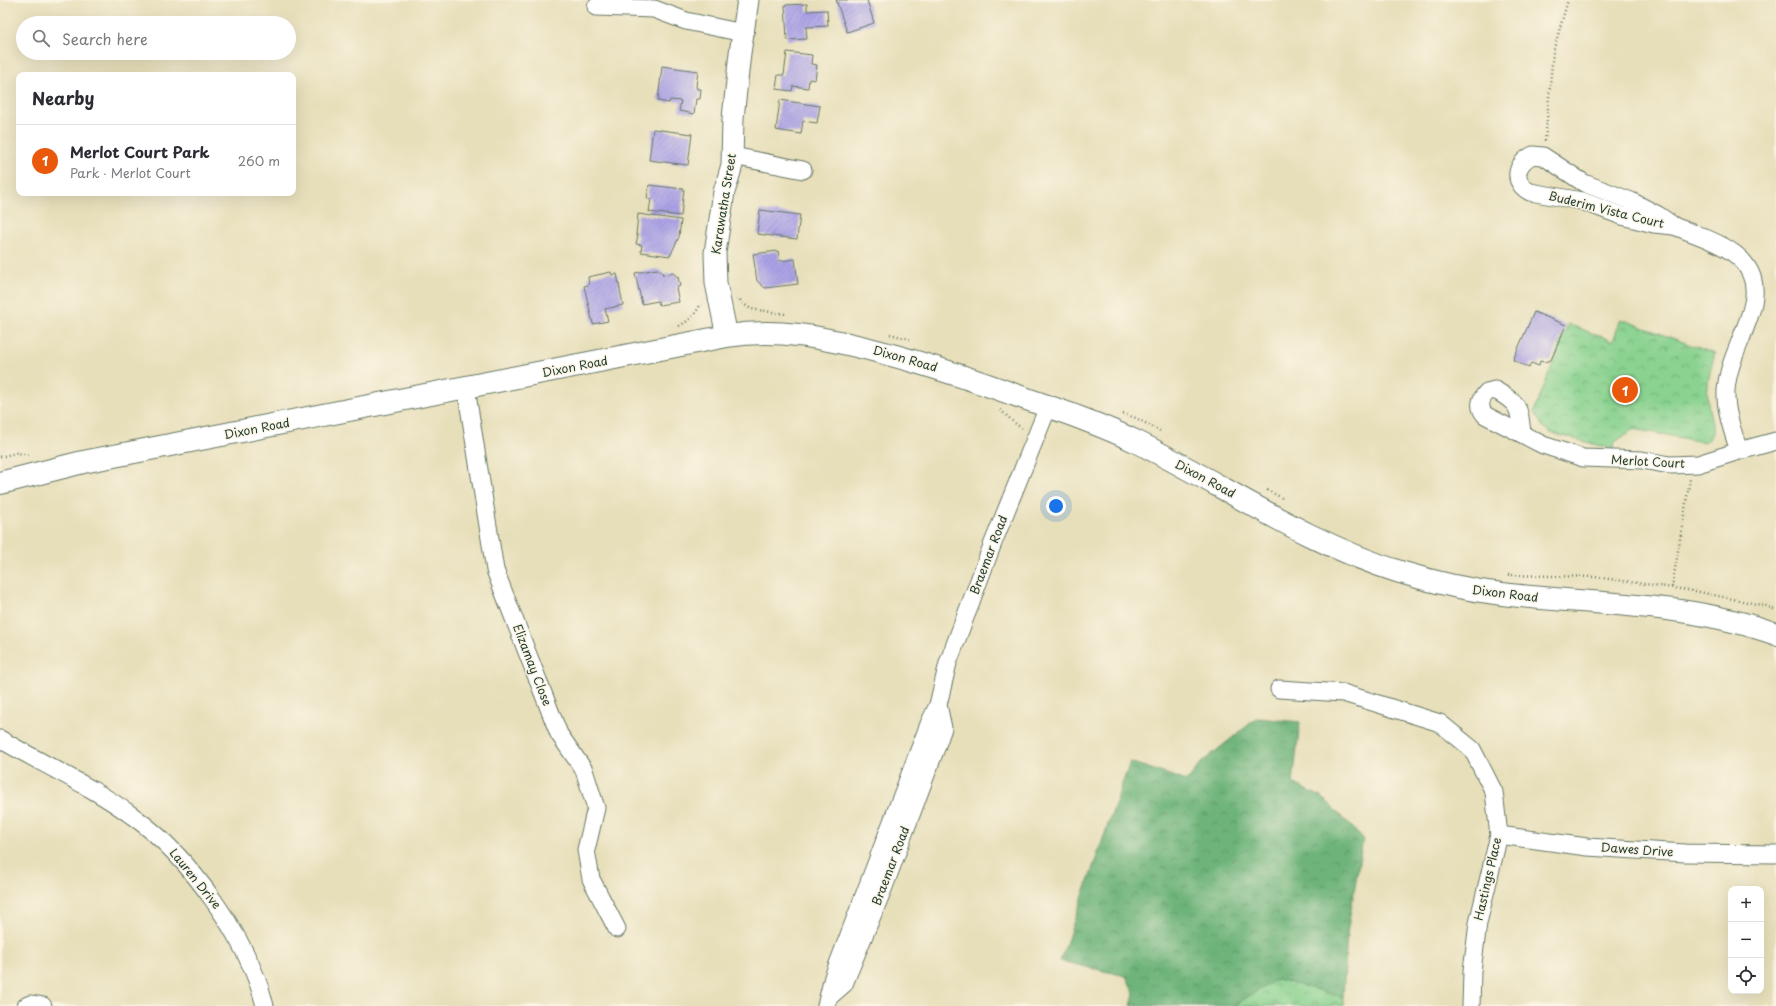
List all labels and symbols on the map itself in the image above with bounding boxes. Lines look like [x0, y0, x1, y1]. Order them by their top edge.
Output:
street label: Karawatha Street [706, 152, 740, 256]
street label: Buderim Vista Court [1546, 186, 1666, 232]
street label: Dixon Road [871, 340, 940, 376]
street label: Dixon Road [540, 351, 609, 381]
pin: 1 [1612, 375, 1638, 405]
street label: Dixon Road [222, 413, 291, 443]
street label: Merlot Court [1611, 450, 1686, 472]
street label: Dixon Road [1172, 455, 1239, 502]
your location [1046, 496, 1066, 516]
street label: Braemar Road [965, 512, 1011, 597]
street label: Dixon Road [1471, 580, 1539, 606]
street label: Elizamay Close [509, 621, 557, 708]
street label: Braemar Road [867, 823, 913, 908]
street label: Hastings Place [1469, 835, 1505, 922]
street label: Dawes Drive [1600, 837, 1674, 861]
street label: Lauren Drive [166, 844, 226, 913]

